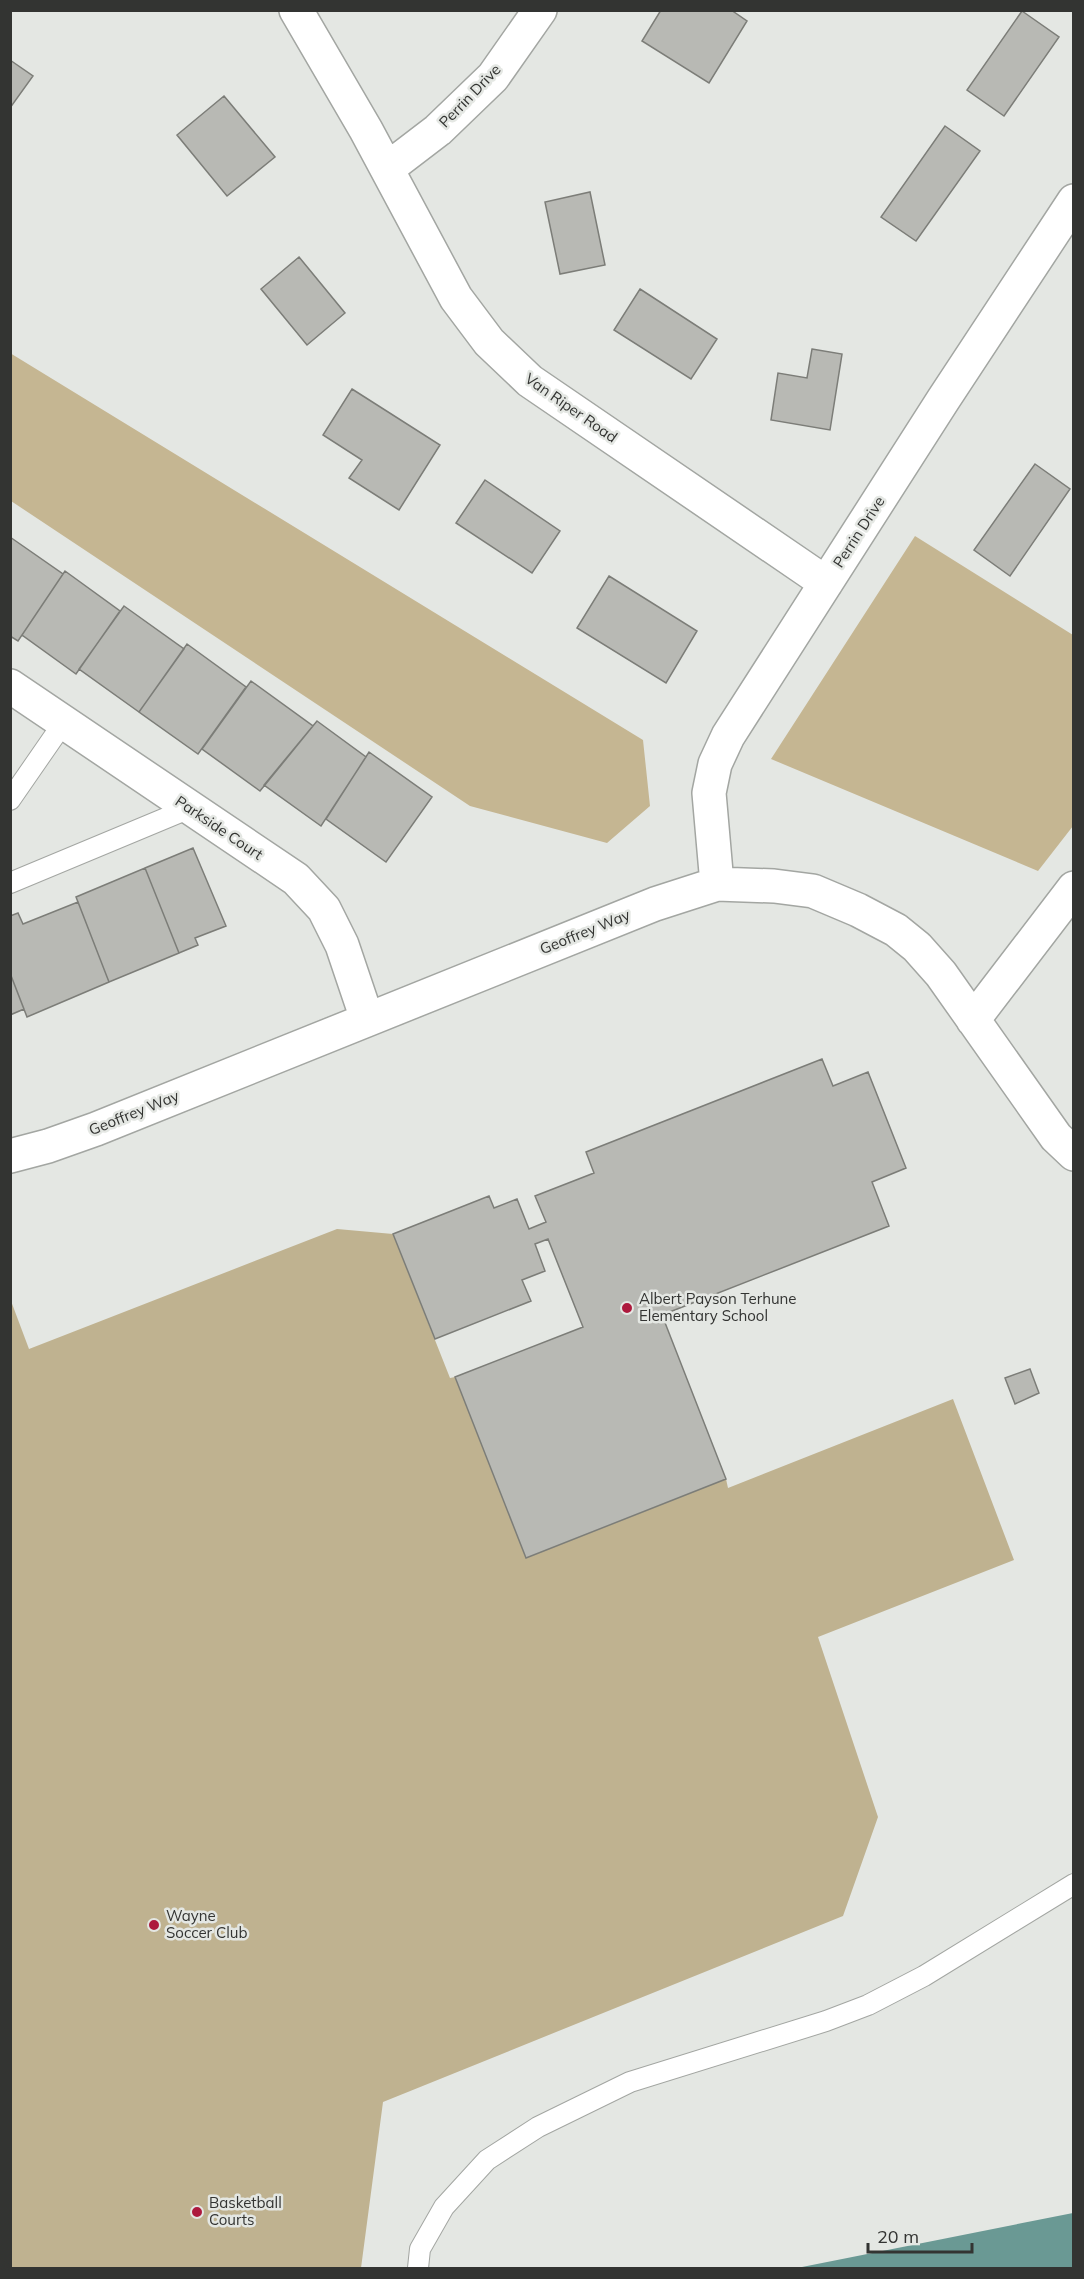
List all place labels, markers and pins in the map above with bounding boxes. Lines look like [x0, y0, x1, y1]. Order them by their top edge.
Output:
place label: Albert Payson Terhune Elementary School [639, 1289, 797, 1325]
marker: Albert Payson Terhune Elementary School [620, 1301, 634, 1315]
place label: Wayne Soccer Club [166, 1906, 247, 1942]
marker: Wayne Soccer Club [147, 1918, 161, 1932]
place label: Basketball Courts [209, 2193, 282, 2229]
marker: Basketball Courts [190, 2205, 204, 2219]

